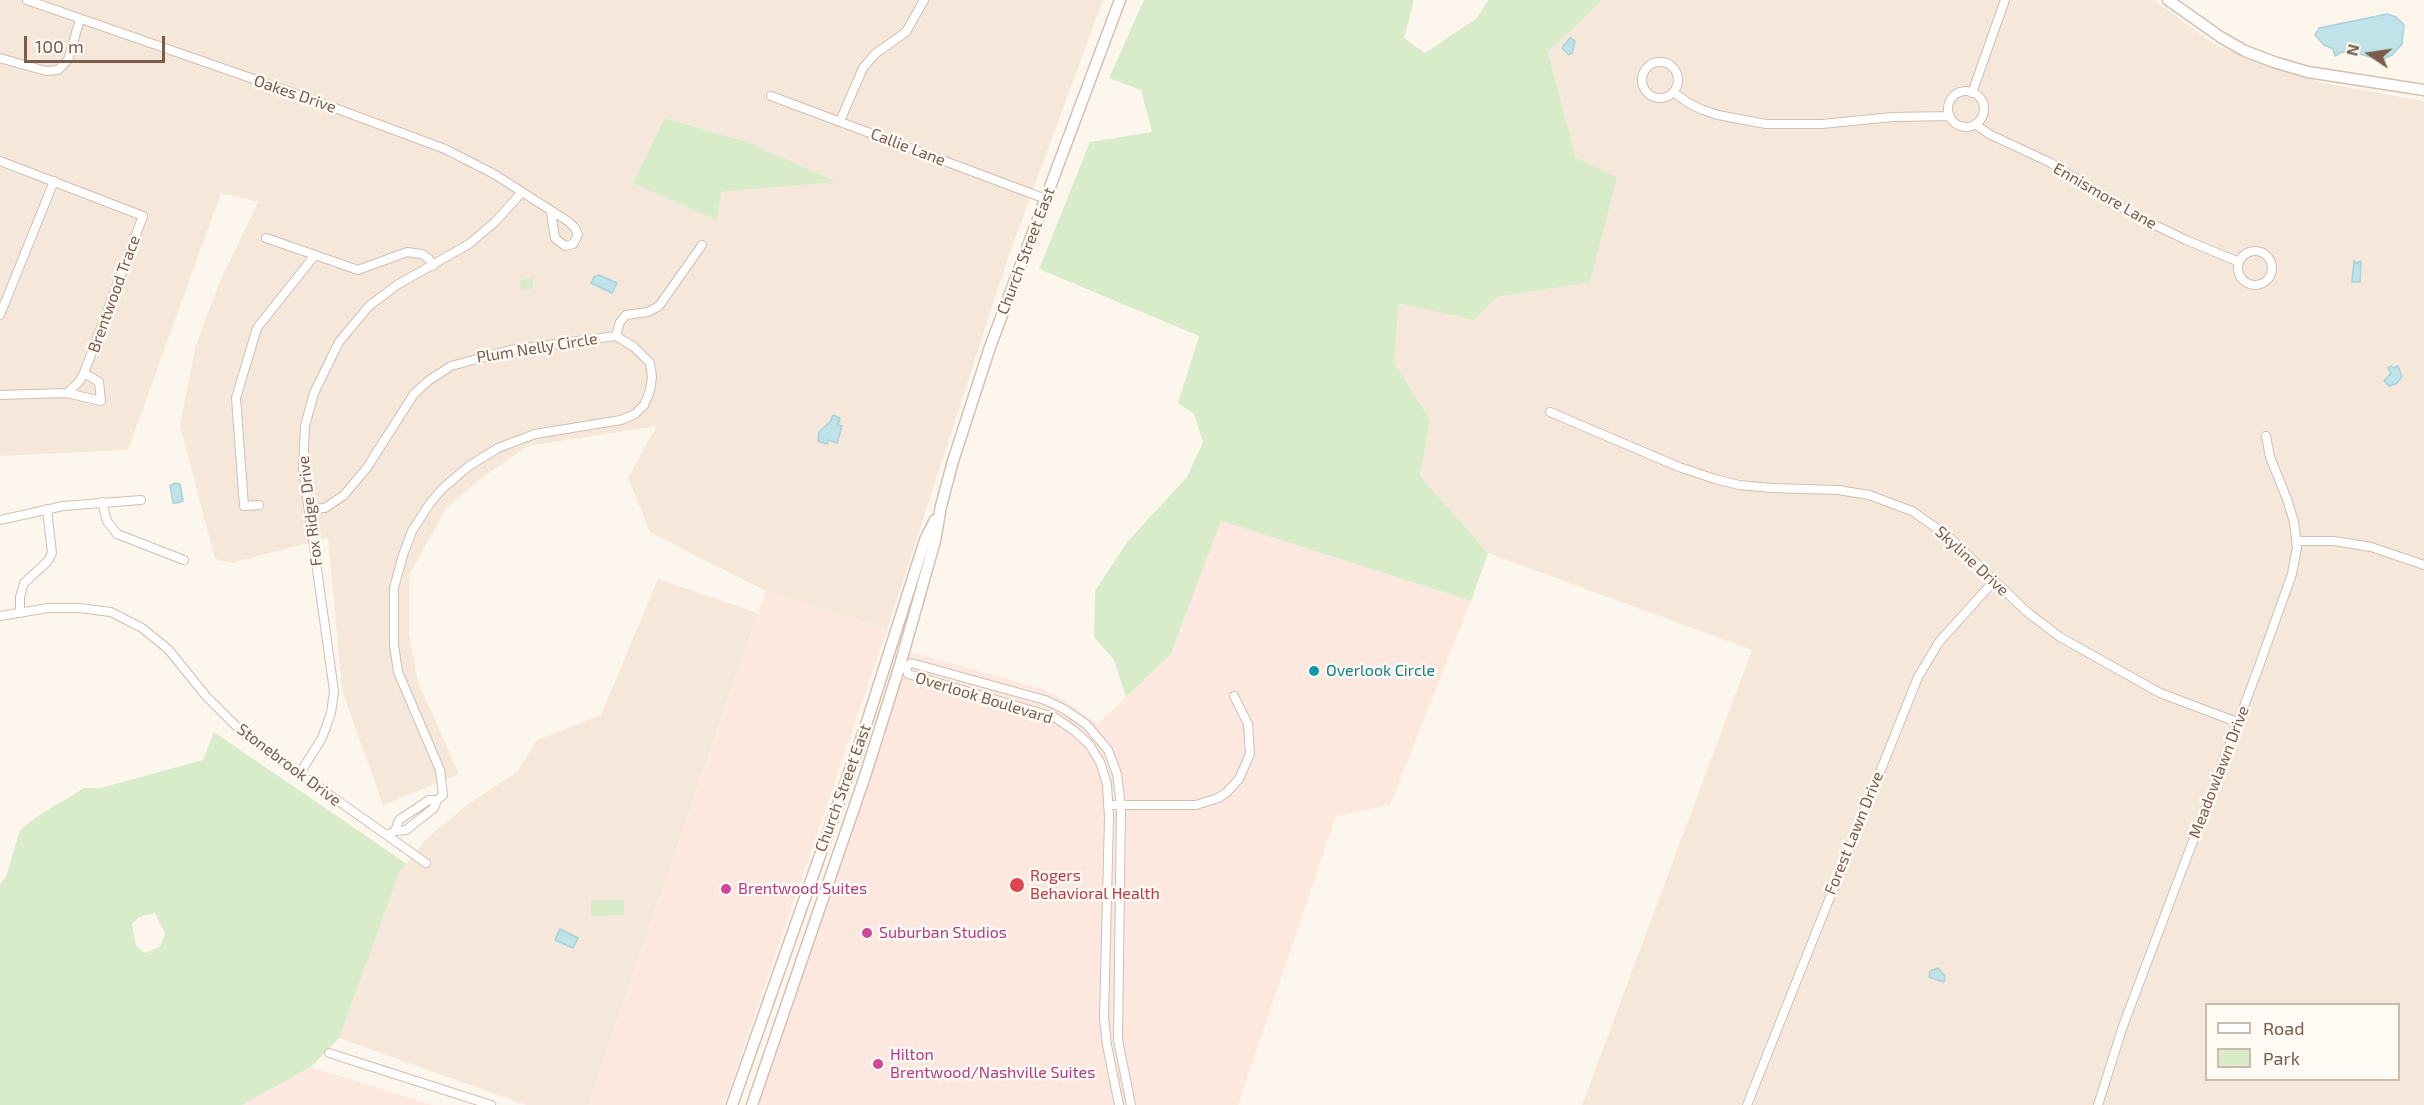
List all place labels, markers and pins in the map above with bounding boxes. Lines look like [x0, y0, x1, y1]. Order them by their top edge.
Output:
place label: Overlook Circle [1326, 661, 1435, 681]
marker: Overlook Circle [1307, 664, 1321, 678]
place label: Rogers Behavioral Health [1030, 866, 1160, 904]
marker: Rogers Behavioral Health [1008, 876, 1026, 894]
place label: Brentwood Suites [738, 879, 867, 899]
marker: Brentwood Suites [719, 882, 733, 896]
place label: Suburban Studios [879, 923, 1007, 943]
marker: Suburban Studios [860, 926, 874, 940]
place label: Hilton Brentwood/Nashville Suites [890, 1045, 1095, 1083]
marker: Hilton Brentwood/Nashville Suites [871, 1057, 885, 1071]

